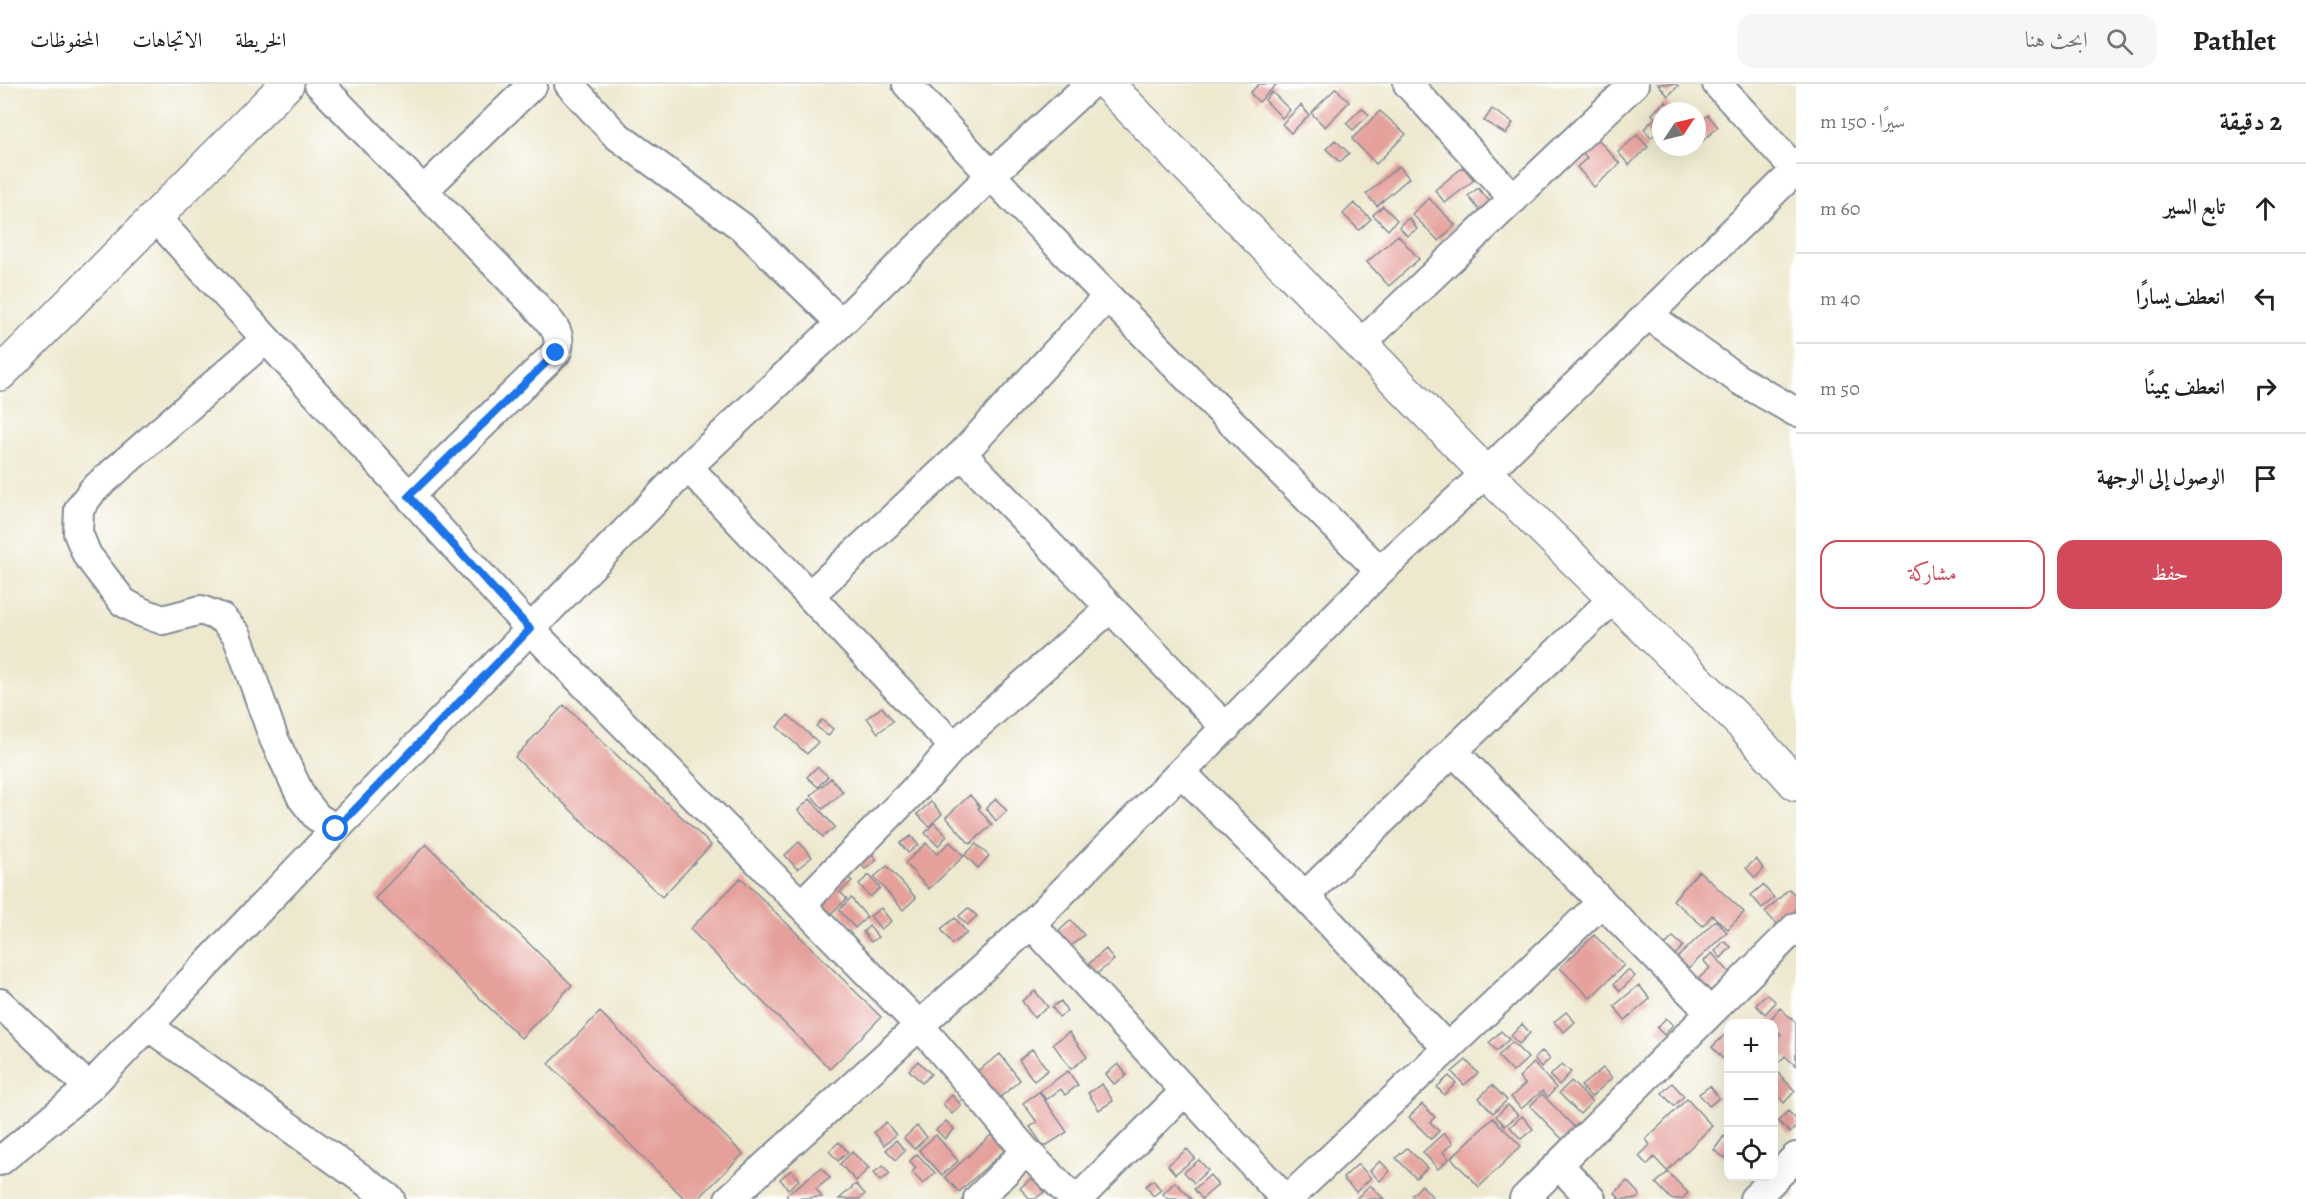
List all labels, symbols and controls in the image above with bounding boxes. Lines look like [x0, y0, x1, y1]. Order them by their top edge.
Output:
search box [1737, 14, 2157, 68]
text: Pathlet [2193, 22, 2276, 60]
text: ابحث هنا [2025, 25, 2088, 55]
icon: search [2103, 25, 2136, 58]
text: المحفوظات [30, 26, 99, 54]
text: الاتجاهات [132, 26, 202, 54]
text: الخريطة [235, 26, 286, 54]
north arrow [1652, 102, 1706, 156]
text: 2 دقيقة [2220, 104, 2282, 139]
text: سيرًا · 150 m [1820, 108, 1905, 135]
text: تابع السير [2164, 192, 2225, 222]
icon: ahead [2249, 192, 2282, 225]
text: 60 m [1820, 195, 1861, 222]
text: انعطف يسارًا [2136, 282, 2225, 312]
icon: left [2249, 282, 2282, 315]
text: 40 m [1820, 285, 1860, 312]
route end [542, 339, 568, 365]
text: انعطف يمينًا [2145, 372, 2225, 402]
icon: right [2249, 372, 2282, 405]
text: 50 m [1820, 375, 1860, 402]
text: الوصول إلى الوجهة [2097, 462, 2225, 492]
icon: arrive [2249, 462, 2282, 495]
button: مشاركة [1820, 540, 2045, 609]
button: حفظ [2057, 540, 2282, 609]
route start [322, 815, 348, 841]
map controls [1724, 1019, 1778, 1181]
button: + [1724, 1019, 1778, 1073]
button: − [1724, 1073, 1778, 1127]
button: locate [1724, 1127, 1778, 1181]

